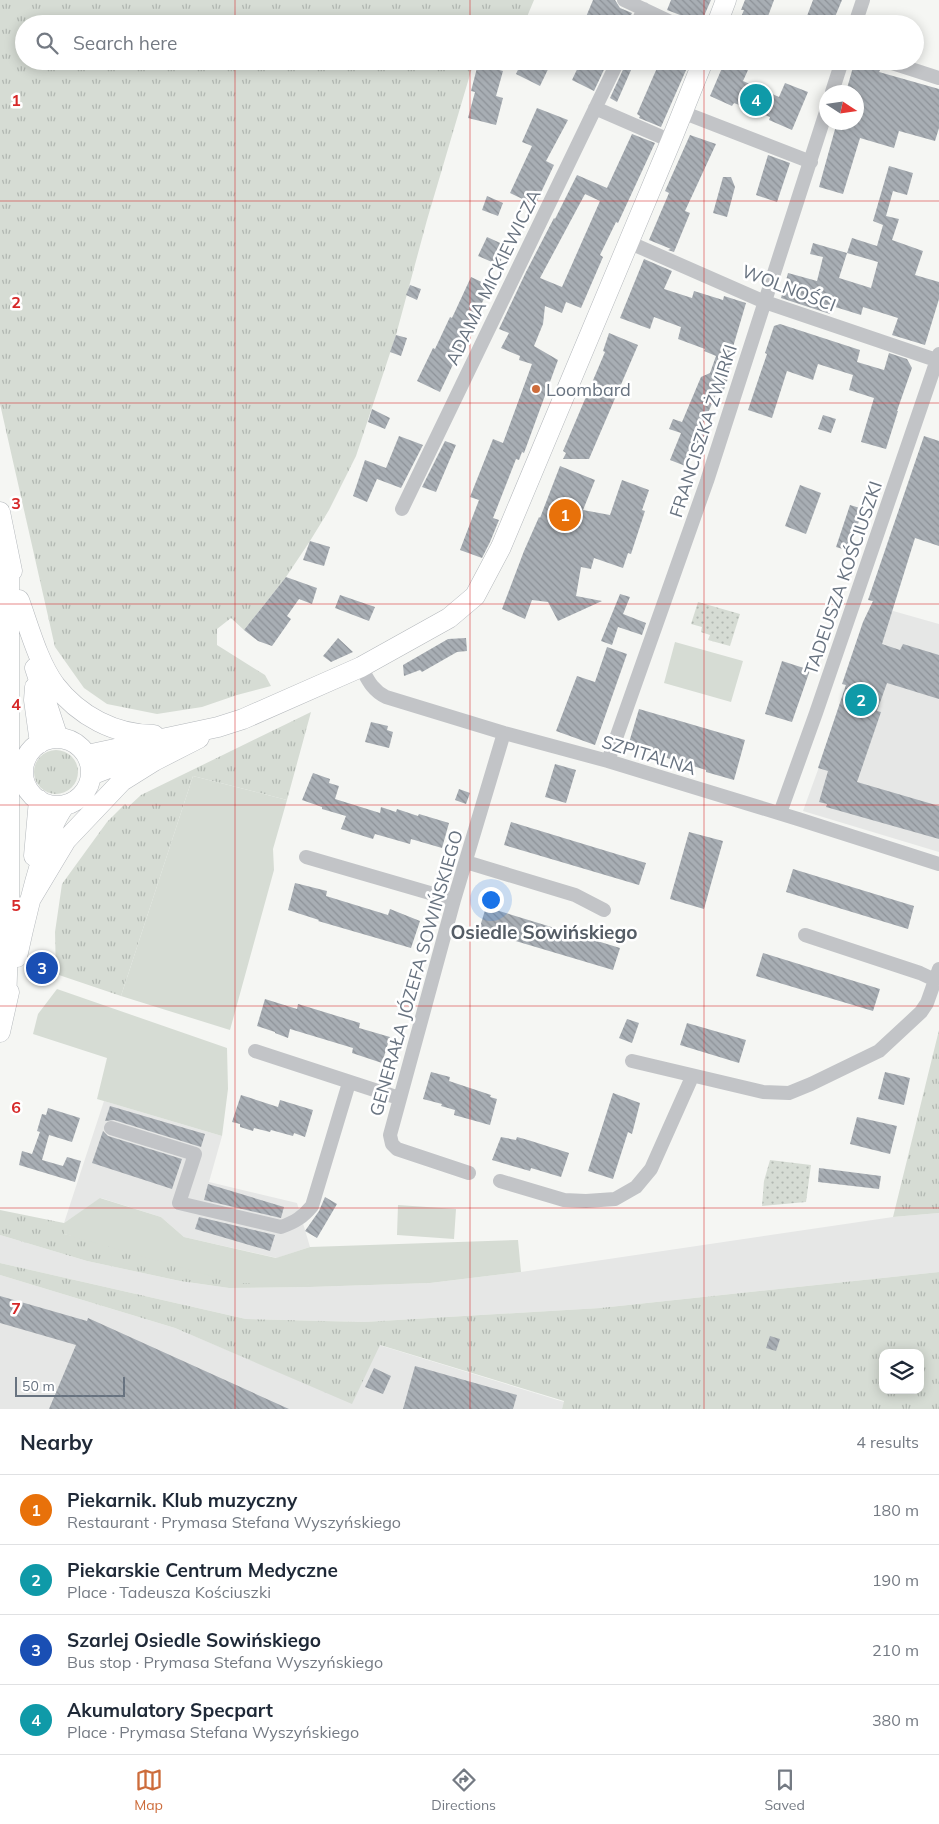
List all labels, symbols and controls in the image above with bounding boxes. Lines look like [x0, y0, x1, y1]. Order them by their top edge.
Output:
search box [15, 15, 924, 70]
icon: search [33, 29, 61, 57]
text: Search here [73, 31, 177, 55]
pin: 4 [740, 81, 772, 119]
north arrow [819, 85, 864, 130]
text: 1 [11, 90, 21, 110]
street label: ADAMA MICKIEWICZA [440, 185, 546, 369]
street label: WOLNOŚCI [739, 260, 839, 316]
text: 2 [11, 292, 21, 312]
street label: FRANCISZKA ŻWIRKI [664, 342, 742, 520]
place label: Loombard [546, 378, 631, 401]
marker: Loombard [530, 383, 542, 395]
street label: TADEUSZA KOŚCIUSZKI [799, 478, 887, 678]
text: 3 [11, 493, 21, 513]
pin: 1 [549, 496, 581, 534]
pin: 2 [845, 681, 877, 719]
text: 4 [11, 694, 21, 714]
street label: SZPITALNA [599, 730, 699, 780]
street label: GENERAŁA JÓZEFA SOWIŃSKIEGO [364, 827, 468, 1119]
your location [478, 887, 504, 913]
text: 5 [11, 895, 21, 915]
district label: Osiedle Sowińskiego [450, 920, 638, 944]
pin: 3 [26, 949, 58, 987]
text: 6 [11, 1097, 21, 1117]
text: 7 [11, 1298, 21, 1318]
map controls [879, 1349, 924, 1394]
button: layers [879, 1349, 924, 1394]
scale bar [15, 1374, 125, 1397]
text: 50 m [22, 1377, 55, 1395]
text: Nearby [20, 1429, 93, 1455]
text: 4 results [856, 1432, 919, 1452]
text: Piekarnik. Klub muzyczny [67, 1488, 297, 1512]
text: 1 [31, 1500, 41, 1520]
text: 180 m [872, 1500, 919, 1520]
text: Restaurant · Prymasa Stefana Wyszyńskiego [67, 1512, 401, 1532]
text: Piekarskie Centrum Medyczne [67, 1558, 338, 1582]
text: 2 [31, 1570, 41, 1590]
text: 190 m [872, 1570, 919, 1590]
text: Place · Tadeusza Kościuszki [67, 1582, 271, 1602]
text: Szarlej Osiedle Sowińskiego [67, 1628, 321, 1652]
text: 3 [31, 1640, 41, 1660]
text: 210 m [872, 1640, 919, 1660]
text: Bus stop · Prymasa Stefana Wyszyńskiego [67, 1652, 383, 1672]
text: Akumulatory Specpart [67, 1698, 273, 1722]
text: 4 [31, 1710, 41, 1730]
text: 380 m [872, 1710, 919, 1730]
text: Place · Prymasa Stefana Wyszyńskiego [67, 1722, 359, 1742]
tab: Map [134, 1766, 163, 1814]
tab: Directions [431, 1766, 496, 1814]
tab: Saved [764, 1766, 805, 1814]

